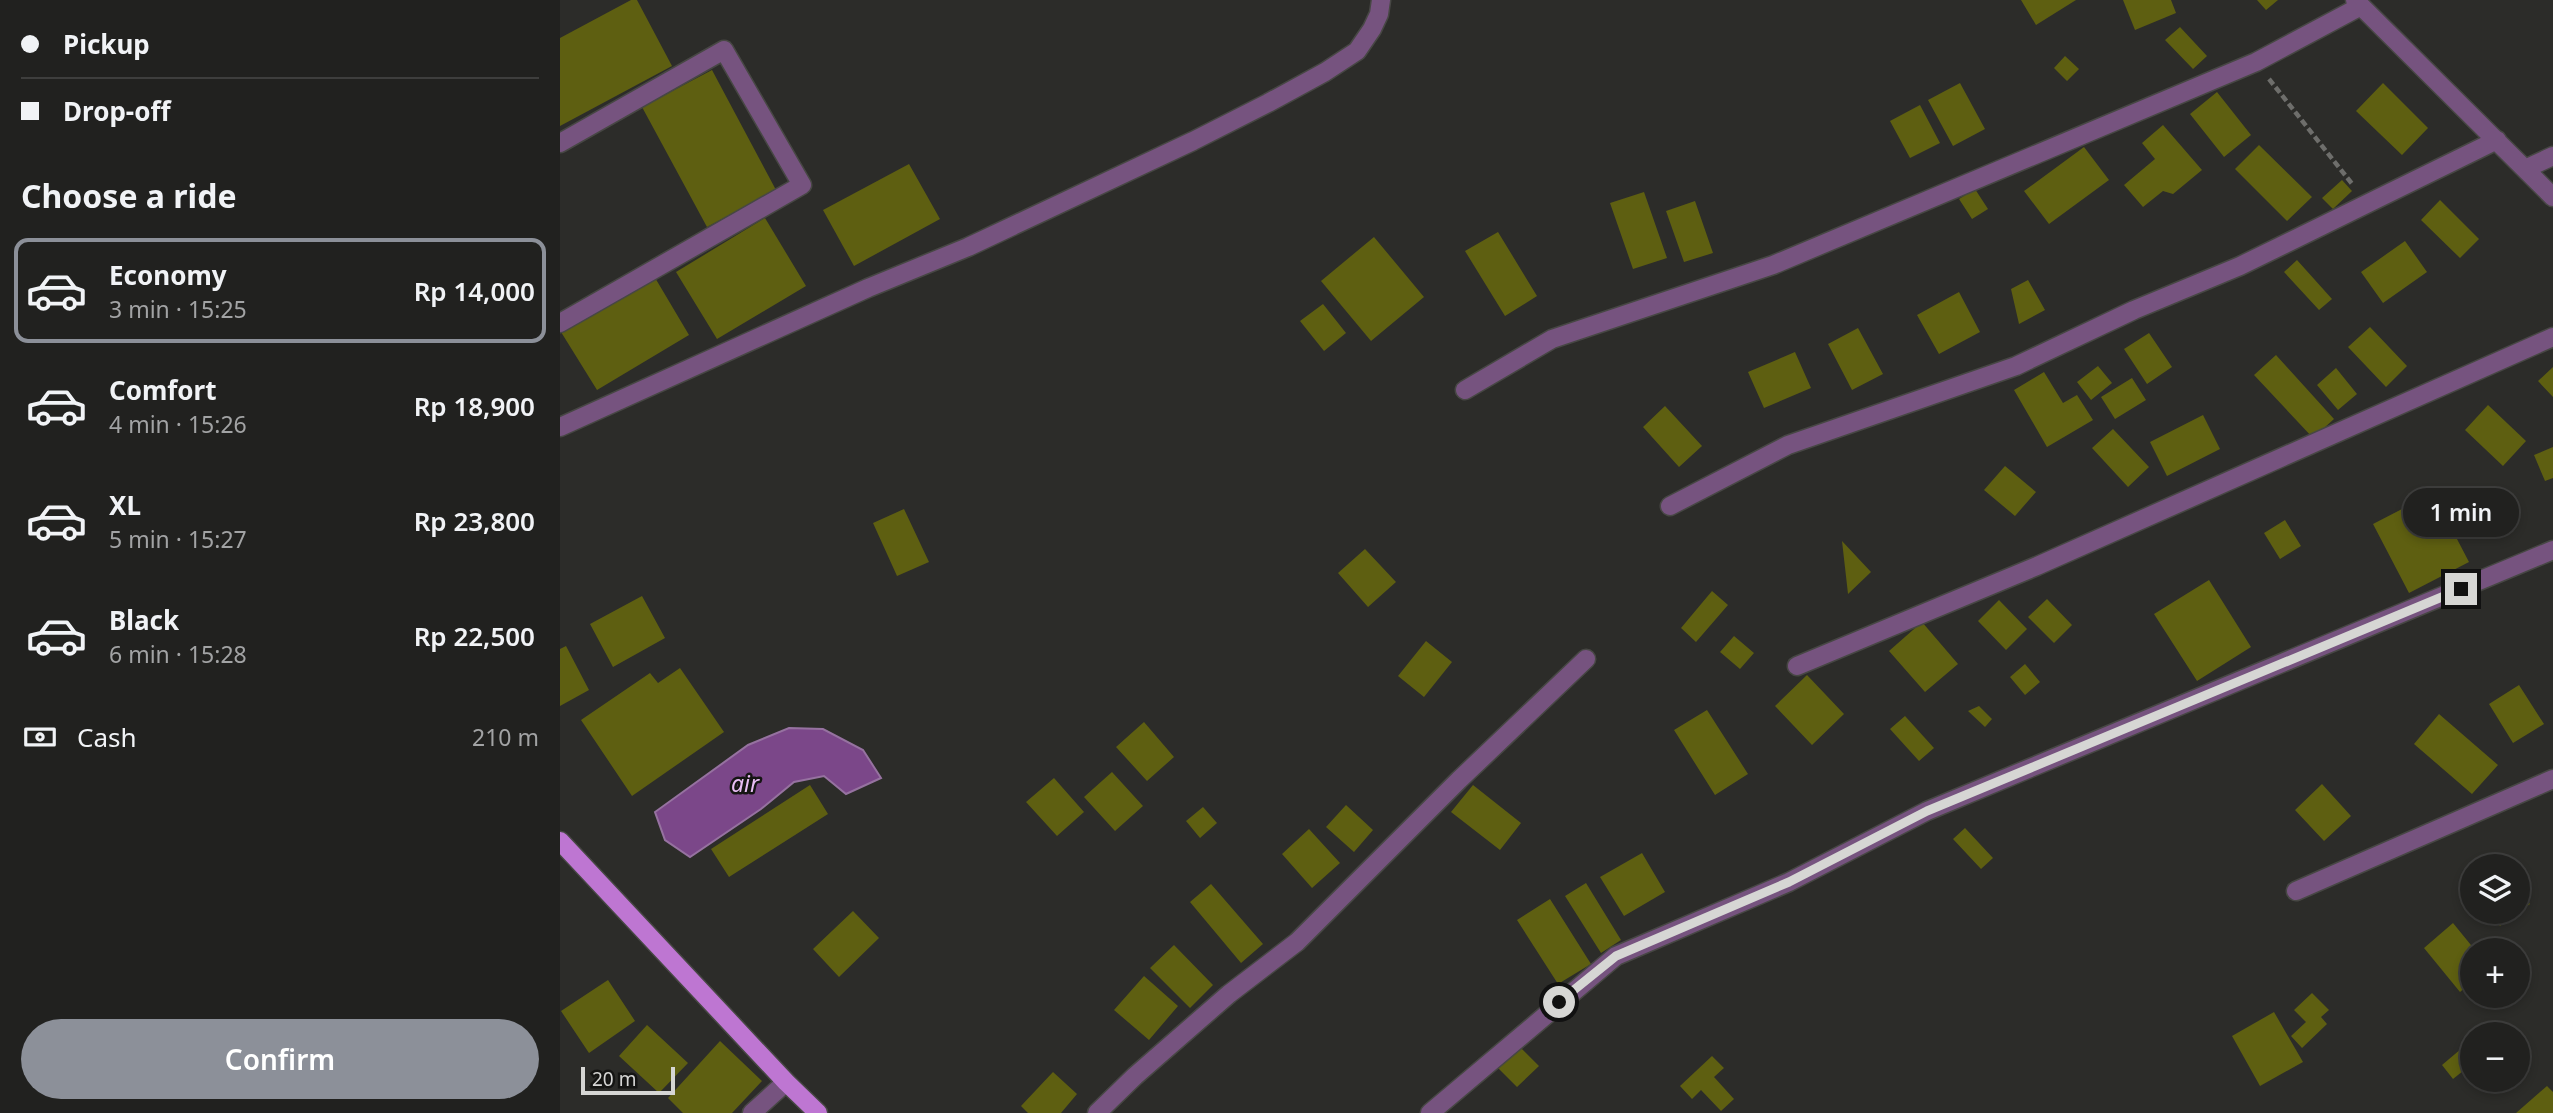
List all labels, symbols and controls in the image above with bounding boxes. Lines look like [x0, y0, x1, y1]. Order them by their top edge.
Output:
text: Pickup [63, 26, 150, 62]
text: Drop-off [63, 93, 170, 129]
text: Choose a ride [21, 174, 237, 217]
text: Economy [109, 257, 227, 293]
icon: car [25, 259, 88, 322]
text: Rp 14,000 [414, 273, 535, 309]
text: 3 min · 15:25 [109, 293, 247, 325]
text: Comfort [109, 372, 217, 408]
icon: car [25, 374, 88, 437]
text: Rp 18,900 [414, 388, 535, 424]
text: 4 min · 15:26 [109, 408, 247, 440]
text: XL [109, 487, 141, 523]
callout: 1 min [2403, 488, 2519, 536]
icon: car [25, 489, 88, 552]
text: 1 min [2430, 496, 2492, 528]
text: Rp 23,800 [414, 503, 535, 539]
text: 5 min · 15:27 [109, 523, 247, 555]
route end [2445, 573, 2477, 605]
text: Black [109, 602, 179, 638]
icon: car [25, 604, 88, 667]
text: Rp 22,500 [414, 618, 535, 654]
text: 6 min · 15:28 [109, 638, 247, 670]
icon: cash [21, 718, 59, 756]
text: Cash [77, 719, 137, 755]
text: 210 m [472, 721, 539, 753]
water label: air [731, 767, 760, 799]
map controls [2460, 854, 2530, 1092]
button: layers [2460, 854, 2530, 924]
button: + [2460, 938, 2530, 1008]
route start [1543, 986, 1575, 1018]
button: Confirm [21, 1019, 539, 1099]
button: − [2460, 1022, 2530, 1092]
scale bar [581, 1064, 676, 1096]
text: 20 m [592, 1066, 636, 1092]

